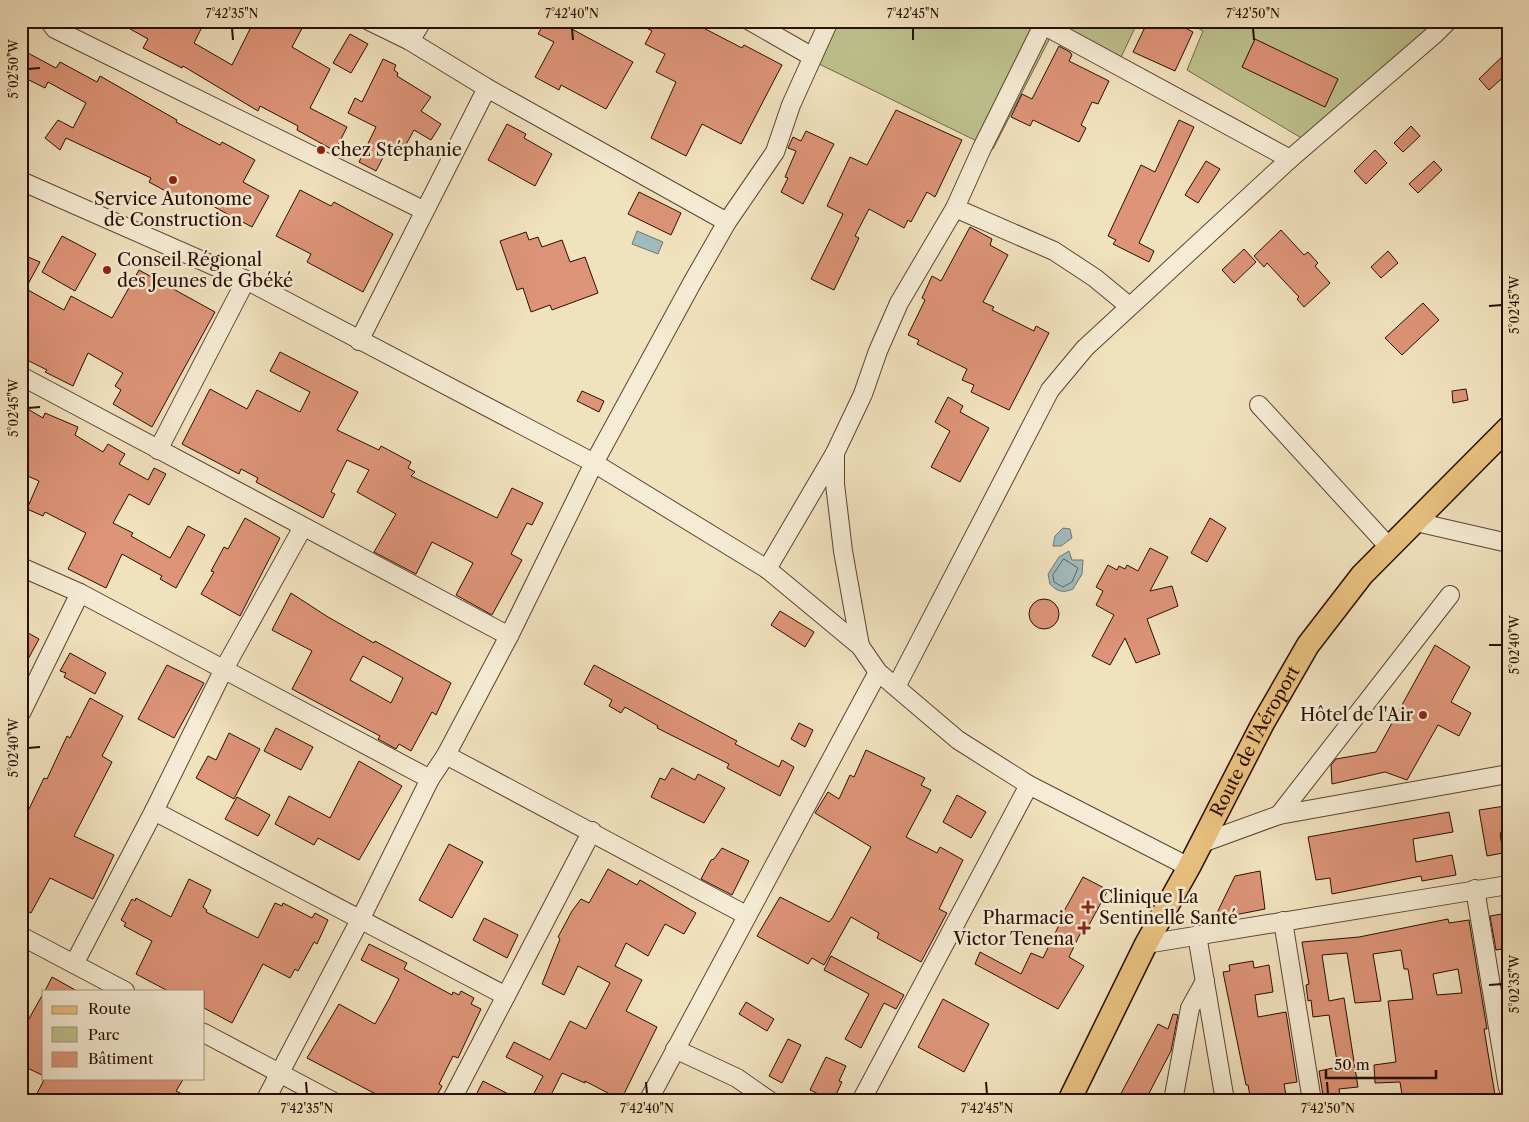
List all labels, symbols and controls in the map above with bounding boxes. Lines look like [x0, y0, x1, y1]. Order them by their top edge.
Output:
text: 7°42'35"N [206, 6, 259, 21]
text: 7°42'40"N [545, 6, 599, 21]
text: 7°42'45"N [887, 6, 939, 21]
text: 7°42'50"N [1226, 6, 1280, 21]
text: 5°02'50"W [6, 39, 21, 99]
place label: chez Stéphanie [331, 139, 462, 161]
marker: chez Stéphanie [315, 144, 327, 156]
marker: Service Autonome de Construction [167, 174, 179, 186]
place label: Service Autonome de Construction [94, 188, 252, 231]
place label: Conseil Régional des Jeunes de Gbéké [117, 249, 293, 292]
marker: Conseil Régional des Jeunes de Gbéké [101, 264, 113, 276]
text: 5°02'45"W [1507, 275, 1522, 334]
text: 5°02'45"W [6, 378, 21, 437]
text: 5°02'40"W [1507, 615, 1522, 675]
street label: Route de l'Aéroport [1206, 661, 1305, 821]
place label: Hôtel de l'Air [1300, 704, 1413, 726]
marker: Hôtel de l'Air [1417, 709, 1429, 721]
text: 5°02'40"W [6, 718, 21, 778]
place label: Clinique La Sentinelle Santé [1099, 886, 1238, 929]
marker: Clinique La Sentinelle Santé [1081, 900, 1095, 914]
place label: Pharmacie Victor Tenena [952, 907, 1075, 950]
marker: Pharmacie Victor Tenena [1078, 922, 1090, 934]
text: 5°02'35"W [1507, 954, 1522, 1013]
legend [42, 990, 205, 1080]
text: Route [88, 999, 131, 1018]
text: Parc [88, 1025, 120, 1044]
scale bar [1326, 1047, 1436, 1079]
text: Bâtiment [88, 1049, 154, 1068]
text: 50 m [1334, 1055, 1370, 1074]
text: 7°42'35"N [281, 1101, 334, 1116]
text: 7°42'40"N [620, 1101, 674, 1116]
text: 7°42'45"N [961, 1101, 1013, 1116]
text: 7°42'50"N [1301, 1101, 1355, 1116]

